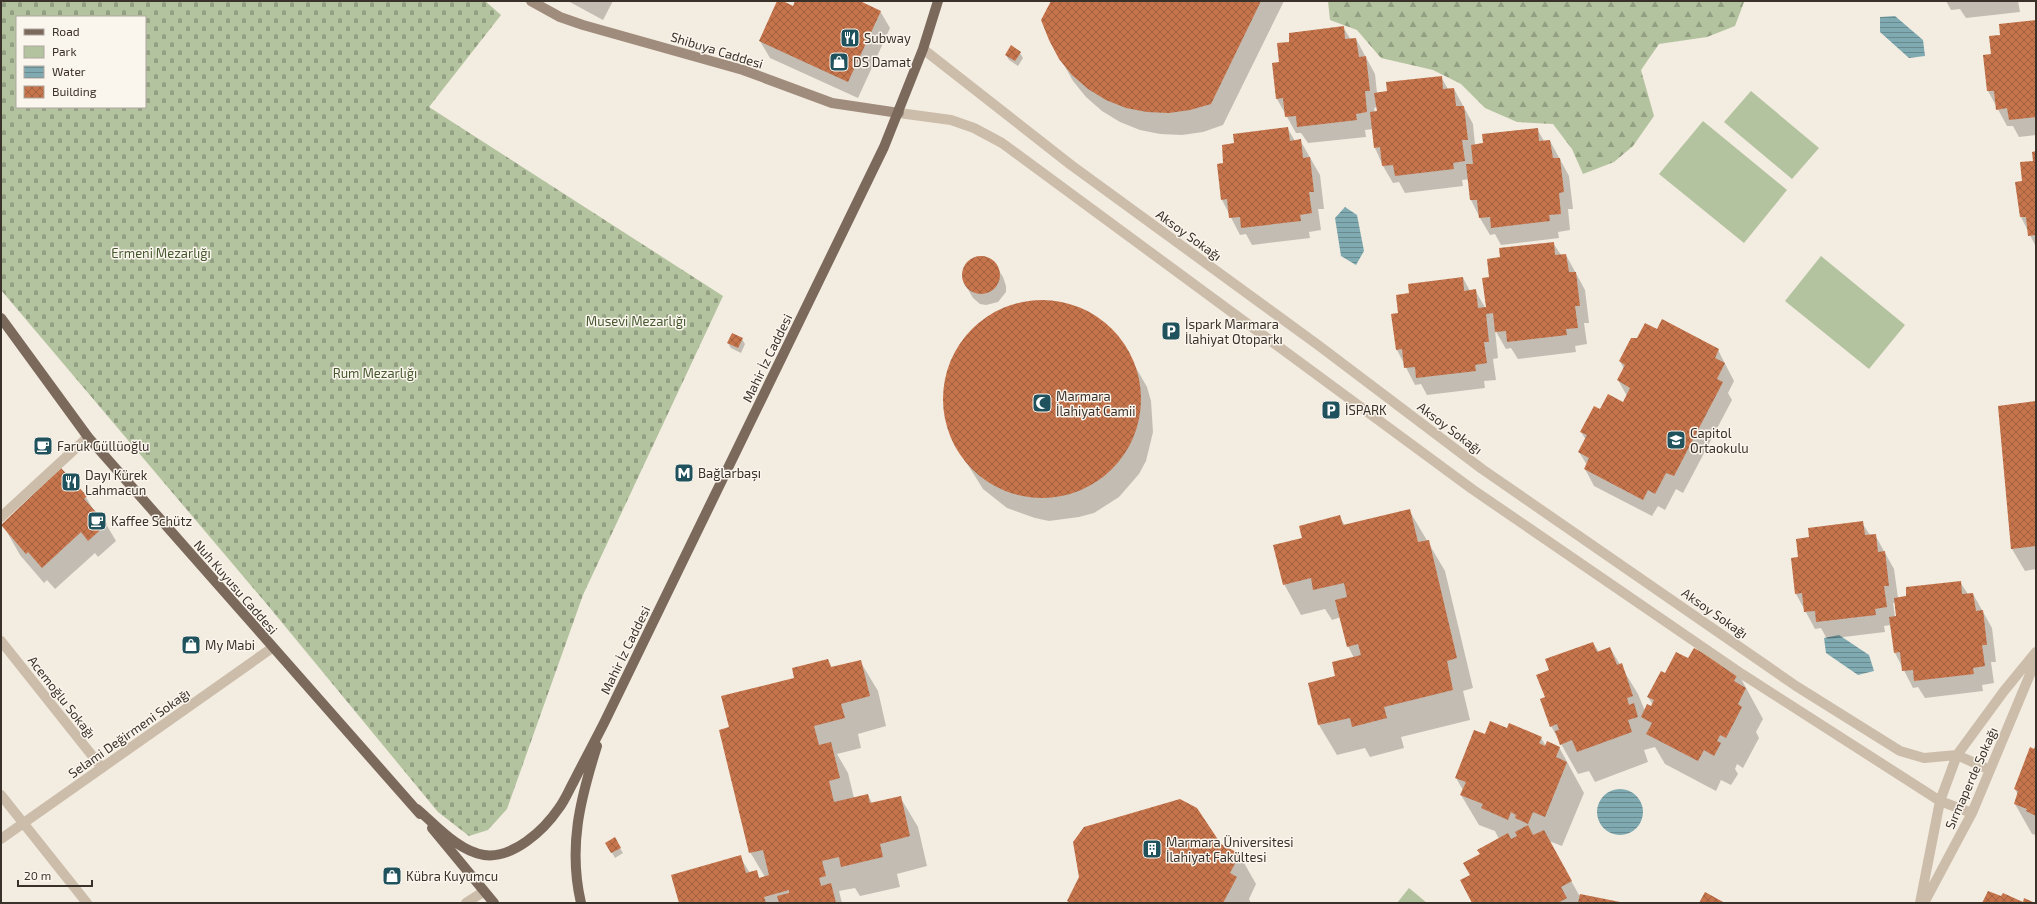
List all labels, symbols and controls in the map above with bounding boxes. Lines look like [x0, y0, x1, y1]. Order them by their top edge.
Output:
legend [16, 16, 146, 108]
text: Road [52, 24, 80, 38]
restaurant icon: Subway [839, 27, 861, 49]
street label: Shibuya Caddesi [669, 28, 765, 72]
place label: Subway [864, 30, 911, 46]
text: Park [52, 44, 77, 58]
shop icon: DS Damat [828, 51, 850, 73]
place label: DS Damat [853, 54, 911, 70]
text: Water [52, 64, 86, 78]
text: Building [52, 84, 97, 98]
street label: Aksoy Sokağı [1153, 206, 1225, 264]
park label: Ermeni Mezarlığı [111, 245, 211, 261]
street label: Mahir İz Caddesi [739, 311, 795, 405]
park label: Musevi Mezarlığı [586, 313, 686, 329]
place label: İspark Marmara İlahiyat Otoparkı [1185, 316, 1283, 347]
parking icon: İspark Marmara İlahiyat Otoparkı [1160, 320, 1182, 342]
park label: Rum Mezarlığı [333, 365, 417, 381]
place label: Marmara İlahiyat Camii [1056, 388, 1135, 419]
mosque icon: Marmara İlahiyat Camii [1031, 392, 1053, 414]
street label: Aksoy Sokağı [1414, 398, 1486, 458]
parking icon: İSPARK [1320, 399, 1342, 421]
place label: İSPARK [1345, 402, 1387, 418]
place label: Capitol Ortaokulu [1690, 425, 1749, 456]
school or university icon: Capitol Ortaokulu [1665, 429, 1687, 451]
cafe icon: Faruk Güllüoğlu [32, 435, 54, 457]
place label: Faruk Güllüoğlu [57, 438, 149, 454]
metro station icon: Bağlarbaşı [673, 462, 695, 484]
place label: Bağlarbaşı [698, 465, 761, 482]
place label: Dayı Kürek Lahmacun [85, 467, 148, 498]
restaurant icon: Dayı Kürek Lahmacun [60, 471, 82, 493]
cafe icon: Kaffee Schütz [86, 510, 108, 532]
place label: Kaffee Schütz [111, 513, 192, 529]
street label: Nuh Kuyusu Caddesi [191, 537, 281, 637]
street label: Aksoy Sokağı [1679, 584, 1751, 642]
street label: Mahir İz Caddesi [597, 603, 653, 697]
shop icon: My Mabi [180, 634, 202, 656]
place label: My Mabi [205, 637, 255, 653]
street label: Acemoğlu Sokağı [25, 652, 99, 742]
street label: Selami Değirmeni Sokağı [65, 685, 193, 781]
street label: Sırmaperde Sokağı [1941, 724, 2001, 832]
place label: Marmara Üniversitesi İlahiyat Fakültesi [1166, 834, 1294, 865]
building icon: Marmara Üniversitesi İlahiyat Fakültesi [1141, 838, 1163, 860]
scale bar [18, 862, 92, 888]
shop icon: Kübra Kuyumcu [381, 865, 403, 887]
text: 20 m [24, 868, 51, 882]
place label: Kübra Kuyumcu [406, 868, 498, 884]

